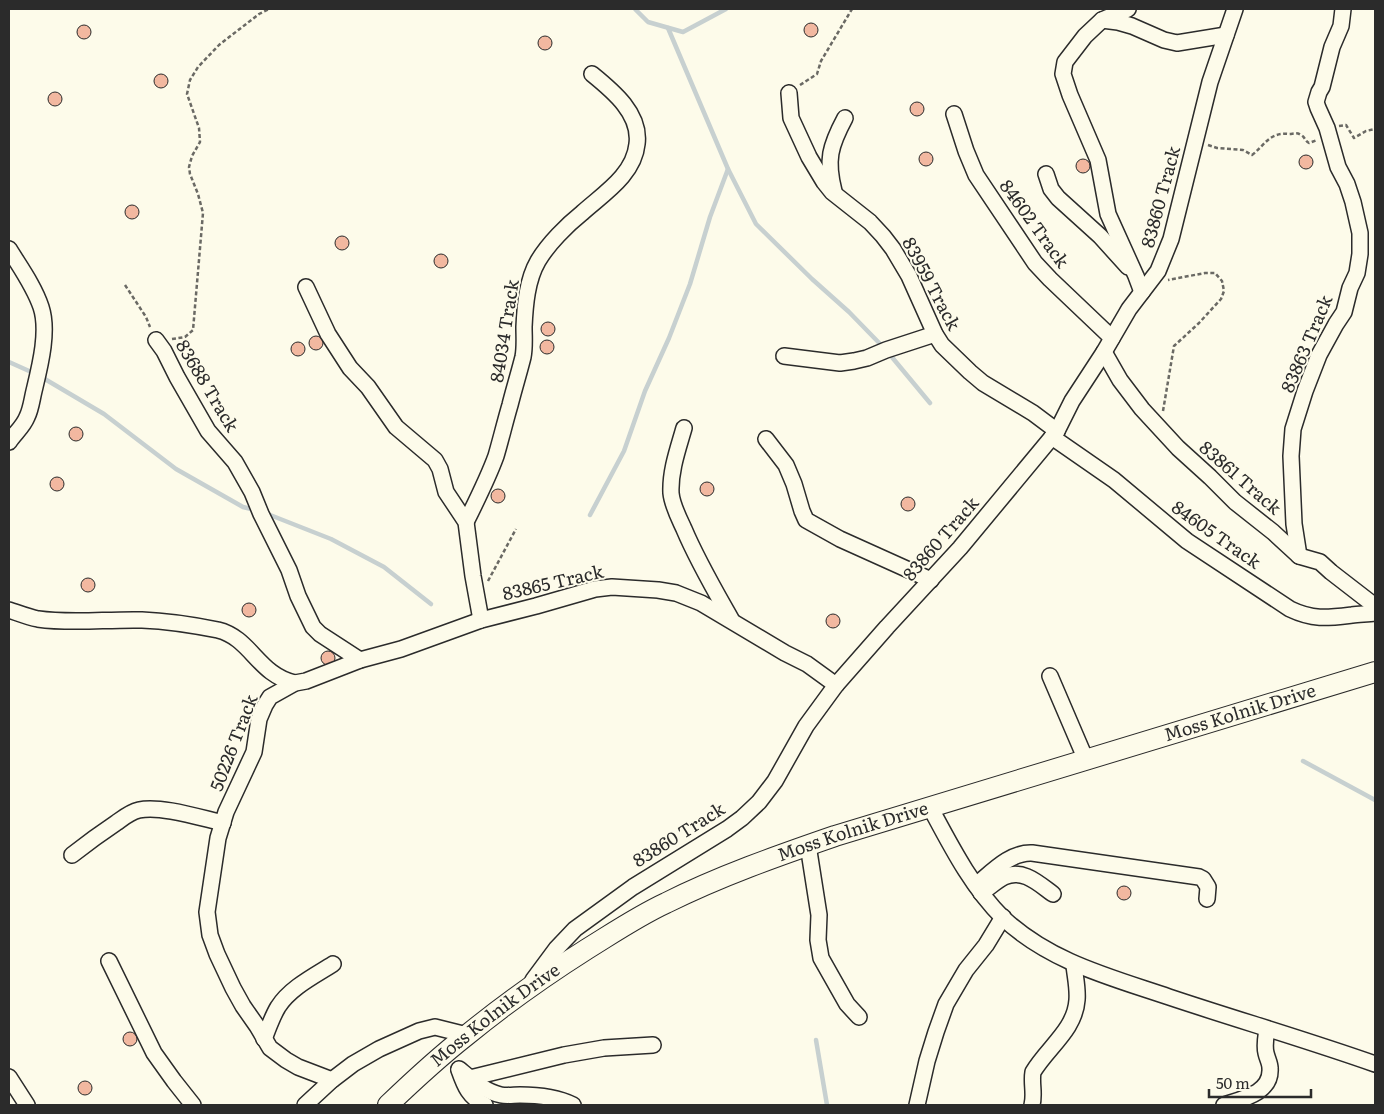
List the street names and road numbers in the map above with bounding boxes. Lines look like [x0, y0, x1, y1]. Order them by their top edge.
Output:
street label: 83860 Track [1133, 142, 1186, 250]
street label: 84602 Track [994, 173, 1077, 274]
street label: 83959 Track [896, 232, 969, 336]
street label: 84034 Track [482, 276, 525, 384]
street label: 83863 Track [1273, 290, 1339, 396]
street label: 83688 Track [170, 334, 247, 437]
street label: 83861 Track [1194, 434, 1289, 521]
street label: 83860 Track [896, 489, 985, 586]
street label: 84605 Track [1167, 493, 1268, 575]
street label: 83865 Track [500, 557, 607, 606]
street label: Moss Kolnik Drive [1160, 676, 1319, 747]
street label: 50226 Track [202, 689, 264, 795]
street label: Moss Kolnik Drive [773, 793, 931, 867]
street label: 83860 Track [627, 794, 730, 873]
street label: Moss Kolnik Drive [423, 956, 565, 1072]

